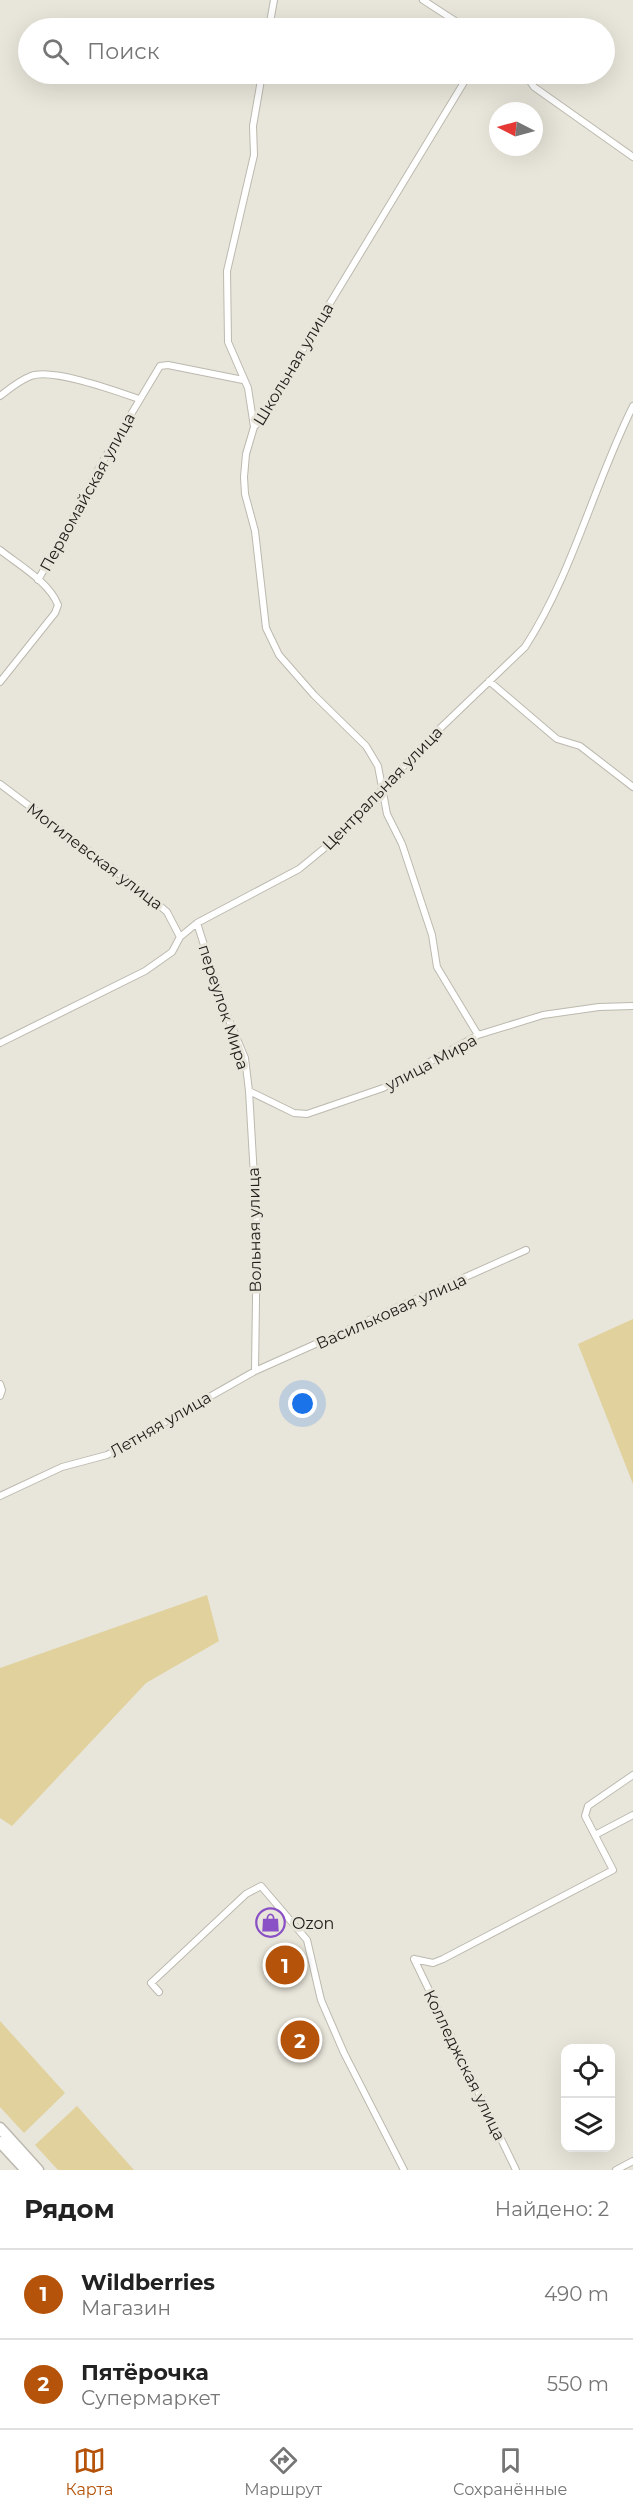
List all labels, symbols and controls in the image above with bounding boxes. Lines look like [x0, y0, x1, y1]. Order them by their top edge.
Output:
search box [18, 18, 615, 84]
icon: search [39, 35, 72, 68]
text: Поиск [87, 38, 159, 65]
north arrow [489, 102, 543, 156]
street label: Школьная улица [249, 299, 338, 429]
street label: Первомайская улица [36, 410, 139, 575]
street label: Центральная улица [318, 723, 446, 854]
street label: Могилевская улица [23, 799, 166, 914]
street label: переулок Мира [194, 942, 253, 1072]
street label: улица Мира [381, 1030, 480, 1095]
street label: Вольная улица [244, 1167, 265, 1293]
street label: Васильковая улица [313, 1270, 469, 1353]
street label: Летняя улица [106, 1388, 214, 1461]
your location [288, 1389, 317, 1418]
shop icon: Ozon [255, 1907, 287, 1939]
place label: Ozon [292, 1914, 334, 1933]
pin: 1 [266, 1942, 304, 1988]
street label: Колледжская улица [420, 1987, 509, 2144]
pin: 2 [280, 2018, 320, 2062]
map controls [561, 2044, 615, 2152]
button: locate [561, 2044, 615, 2098]
button: layers [561, 2098, 615, 2152]
text: Рядом [24, 2193, 115, 2225]
text: Найдено: 2 [495, 2197, 609, 2221]
text: Wildberries [81, 2269, 215, 2296]
text: 1 [40, 2282, 47, 2306]
text: 490 m [544, 2282, 609, 2306]
text: Магазин [81, 2296, 171, 2320]
text: Пятёрочка [81, 2359, 209, 2386]
text: 2 [38, 2372, 49, 2396]
text: 550 m [547, 2372, 609, 2396]
text: Супермаркет [81, 2386, 220, 2410]
tab: Карта [65, 2444, 113, 2499]
tab: Маршрут [244, 2444, 322, 2499]
tab: Сохранённые [453, 2444, 567, 2499]

